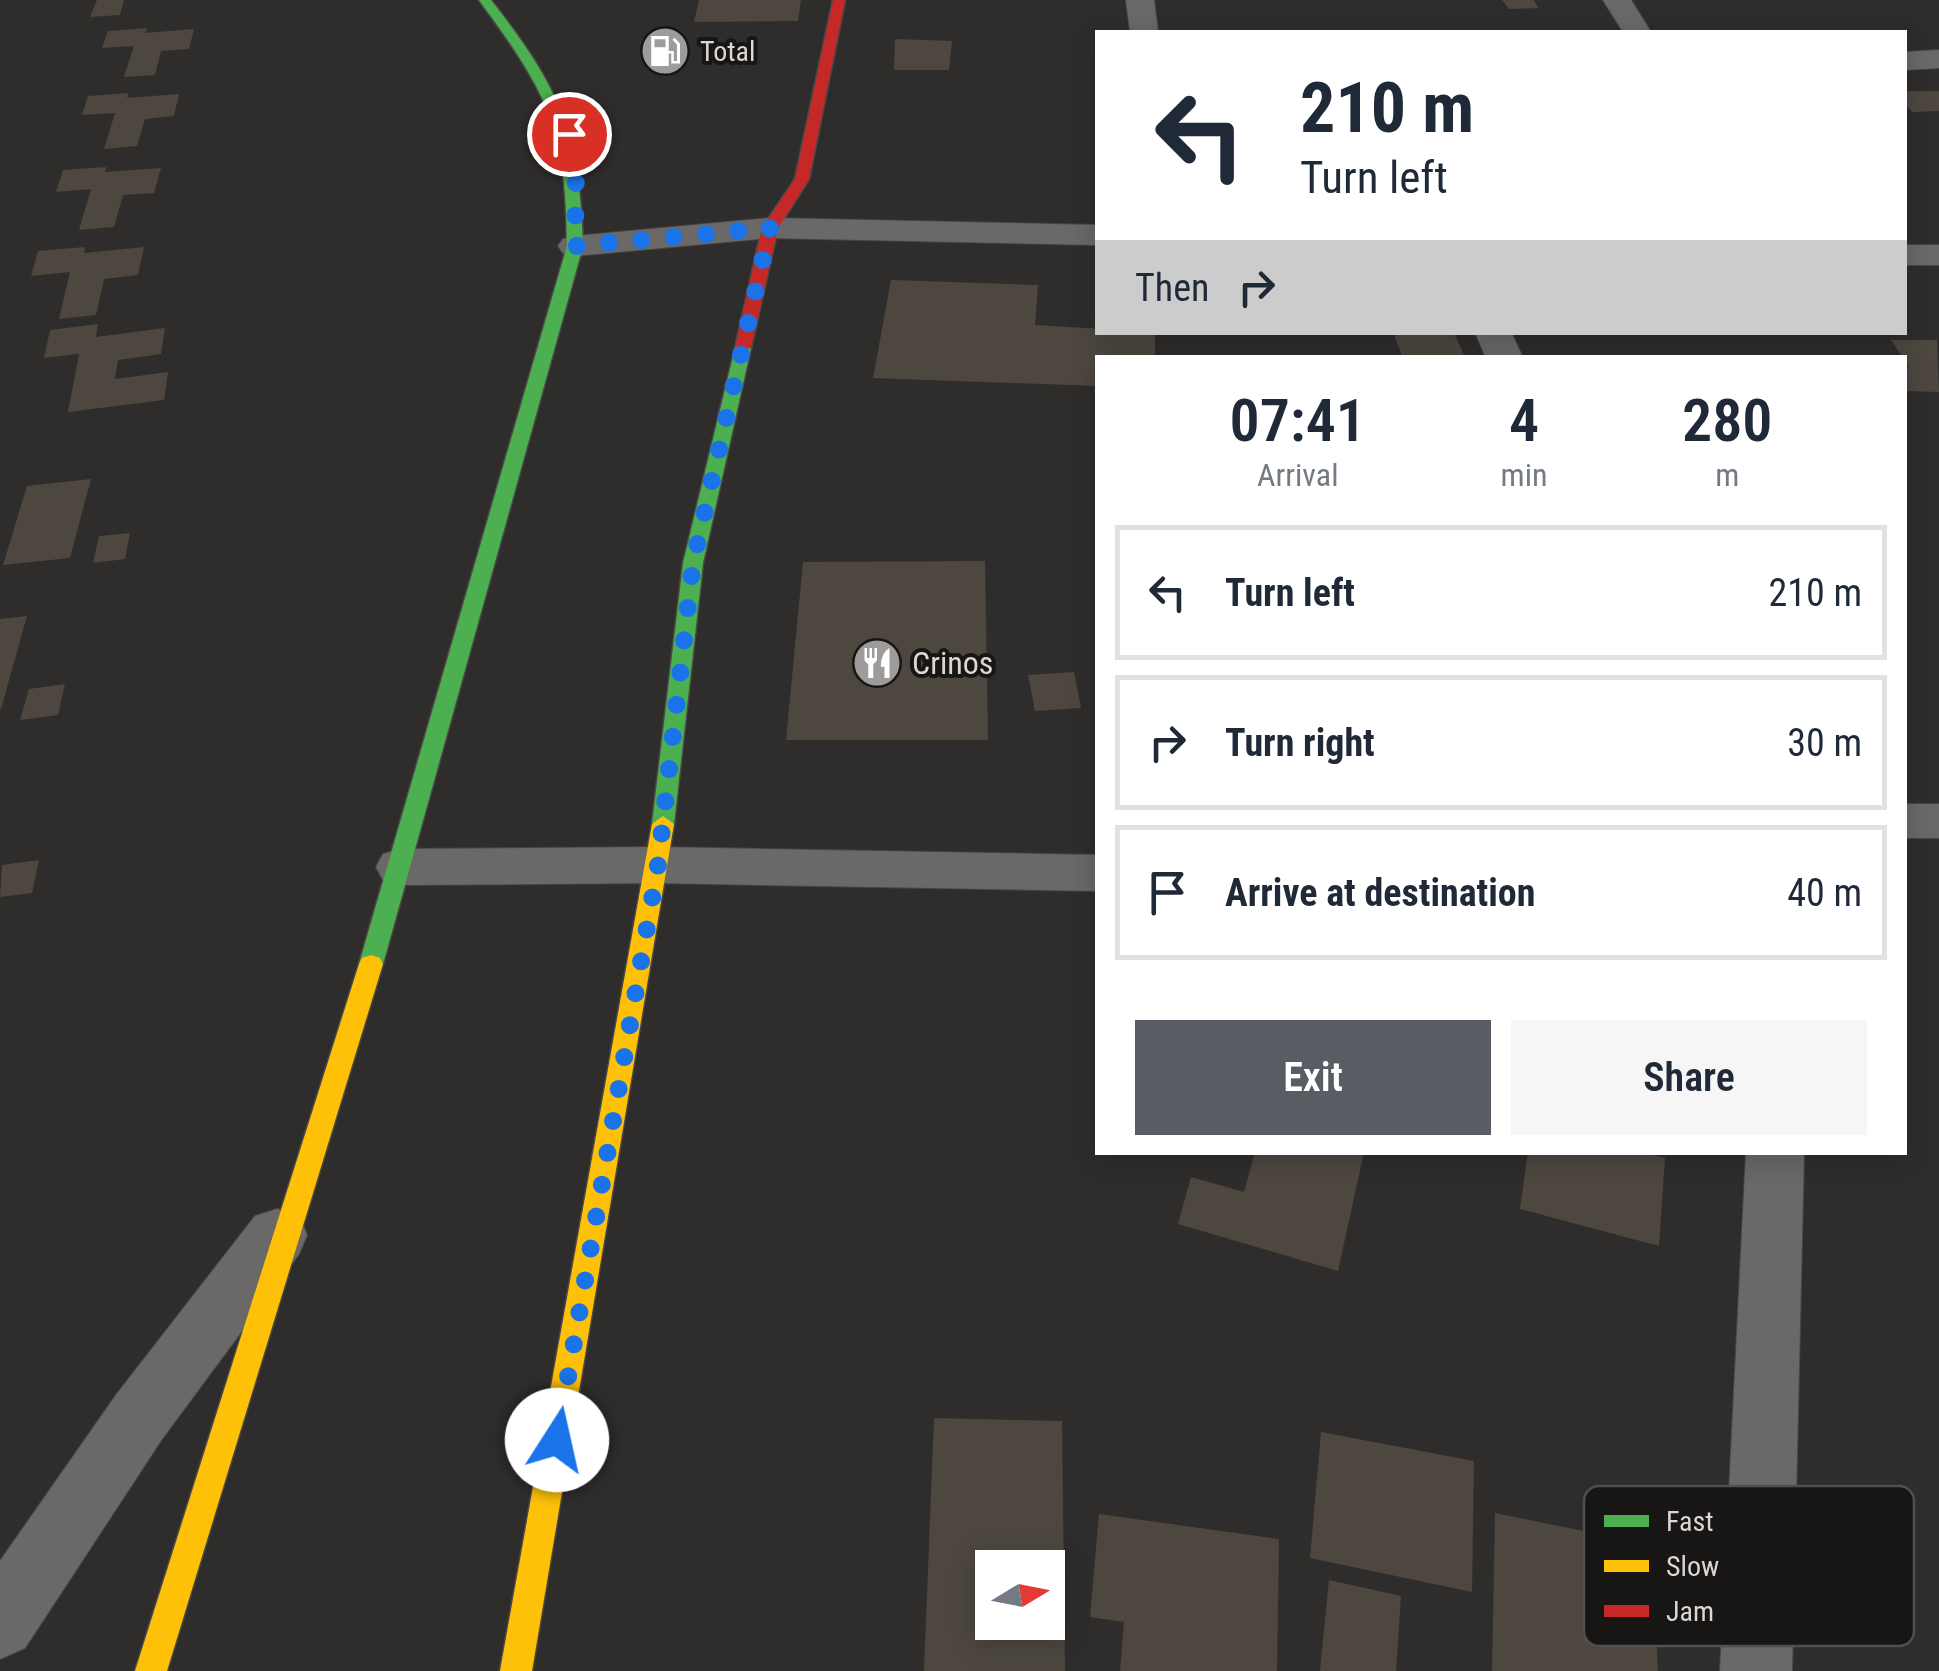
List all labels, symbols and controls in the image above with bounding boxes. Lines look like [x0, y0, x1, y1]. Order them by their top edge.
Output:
fuel station icon: Total [639, 25, 691, 77]
place label: Total [700, 35, 755, 68]
text: 210 m [1300, 67, 1474, 149]
icon: left [1135, 70, 1265, 200]
pin [527, 92, 612, 177]
icon: arrive [542, 107, 597, 162]
text: Turn left [1300, 151, 1448, 204]
icon: right [1229, 260, 1284, 315]
text: Then [1135, 266, 1209, 310]
text: 07:41 [1229, 385, 1366, 456]
text: 4 [1509, 385, 1539, 456]
text: 280 [1682, 385, 1772, 456]
text: Arrival [1257, 456, 1338, 494]
text: min [1501, 456, 1547, 494]
text: m [1715, 456, 1739, 494]
icon: left [1140, 565, 1195, 620]
text: Turn left [1225, 571, 1355, 615]
text: 210 m [1768, 571, 1862, 615]
restaurant icon: Crinos [851, 637, 903, 689]
place label: Crinos [912, 644, 993, 682]
icon: right [1140, 715, 1195, 770]
text: Turn right [1225, 721, 1375, 765]
text: 30 m [1787, 721, 1862, 765]
icon: arrive [1140, 865, 1195, 920]
text: Arrive at destination [1225, 871, 1535, 915]
text: 40 m [1787, 871, 1862, 915]
button: Exit [1135, 1020, 1491, 1135]
button: Share [1511, 1020, 1867, 1135]
position arrow [505, 1388, 609, 1492]
legend [1584, 1486, 1914, 1646]
text: Fast [1666, 1505, 1713, 1538]
north arrow [975, 1550, 1065, 1640]
map controls [975, 1550, 1065, 1640]
text: Slow [1666, 1550, 1719, 1583]
text: Jam [1666, 1595, 1714, 1628]

